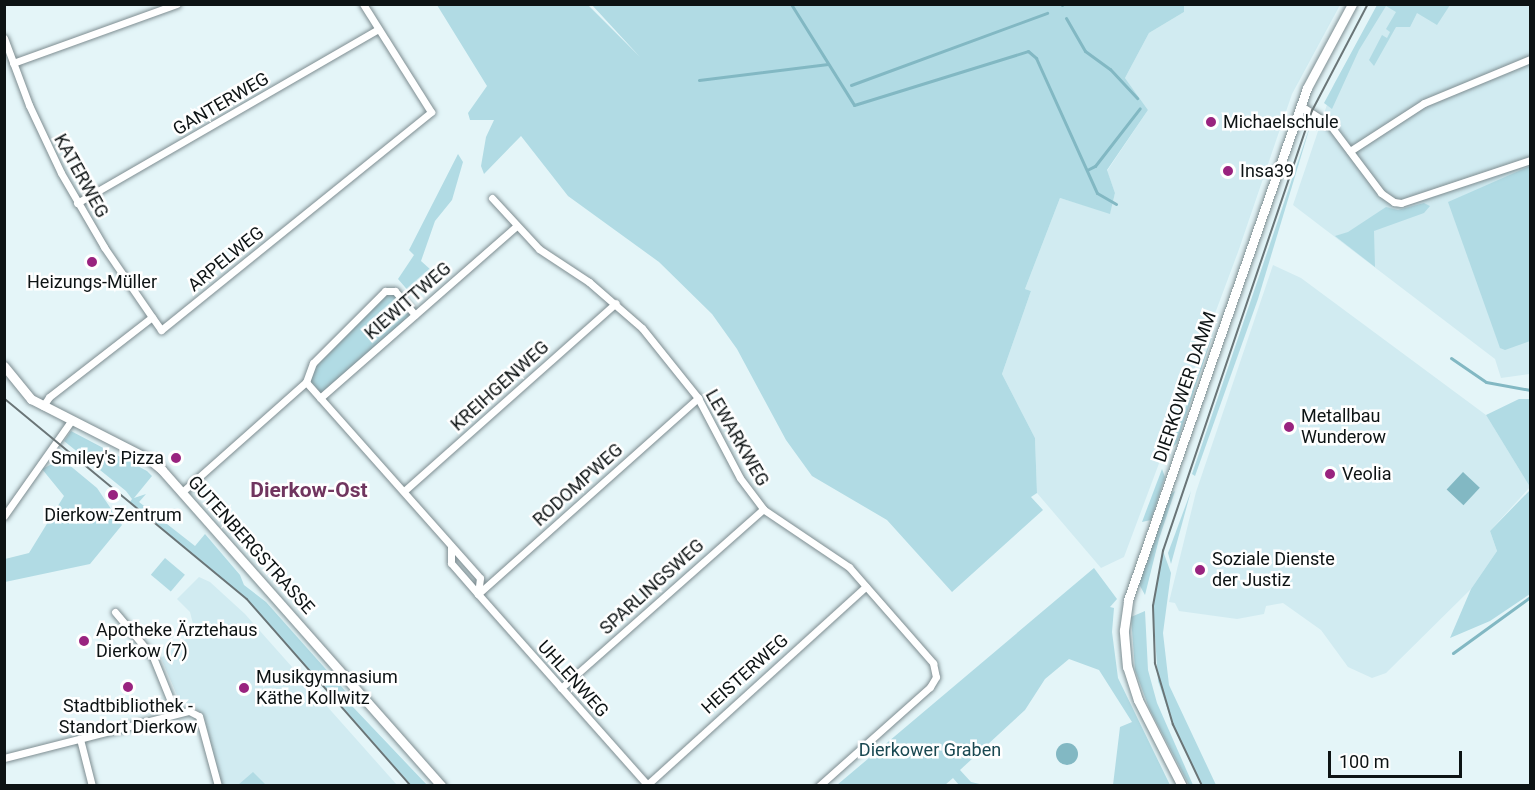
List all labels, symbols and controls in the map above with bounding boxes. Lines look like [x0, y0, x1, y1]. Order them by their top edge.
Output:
street label: GANTERWEG [169, 68, 273, 140]
place label: Michaelschule [1223, 111, 1339, 133]
marker: Michaelschule [1204, 115, 1218, 129]
street label: KATERWEG [49, 130, 113, 222]
place label: Insa39 [1240, 160, 1294, 182]
marker: Insa39 [1221, 164, 1235, 178]
street label: ARPELWEG [184, 222, 268, 296]
marker: Heizungs-Müller [85, 255, 99, 269]
street label: KIEWITTWEG [360, 258, 456, 344]
place label: Heizungs-Müller [27, 271, 157, 293]
street label: DIERKOWER DAMM [1149, 309, 1221, 465]
street label: KREIHGENWEG [447, 336, 553, 436]
street label: LEWARKWEG [701, 386, 773, 490]
place label: Metallbau Wunderow [1301, 406, 1386, 448]
marker: Metallbau Wunderow [1282, 420, 1296, 434]
street label: RODOMPWEG [529, 439, 627, 531]
place label: Smiley's Pizza [51, 447, 164, 469]
marker: Smiley's Pizza [169, 451, 183, 465]
place label: Veolia [1342, 463, 1391, 485]
marker: Veolia [1323, 467, 1337, 481]
street label: GUTENBERGSTRASSE [183, 471, 319, 619]
district label: Dierkow-Ost [250, 477, 368, 503]
marker: Dierkow-Zentrum [106, 488, 120, 502]
place label: Dierkow-Zentrum [44, 504, 182, 526]
street label: SPARLINGSWEG [596, 535, 708, 639]
place label: Soziale Dienste der Justiz [1212, 549, 1335, 592]
marker: Soziale Dienste der Justiz [1193, 563, 1207, 577]
place label: Apotheke Ärztehaus Dierkow (7) [96, 620, 258, 662]
street label: HEISTERWEG [697, 629, 793, 719]
marker: Apotheke Ärztehaus Dierkow (7) [77, 634, 91, 648]
street label: UHLENWEG [533, 636, 613, 722]
place label: Musikgymnasium Käthe Kollwitz [256, 667, 398, 710]
marker: Stadtbibliothek - Standort Dierkow [121, 680, 135, 694]
marker: Musikgymnasium Käthe Kollwitz [237, 681, 251, 695]
place label: Stadtbibliothek - Standort Dierkow [59, 696, 197, 738]
park label: Dierkower Graben [859, 739, 1001, 761]
scale bar [1331, 739, 1464, 777]
text: 100 m [1339, 751, 1390, 772]

